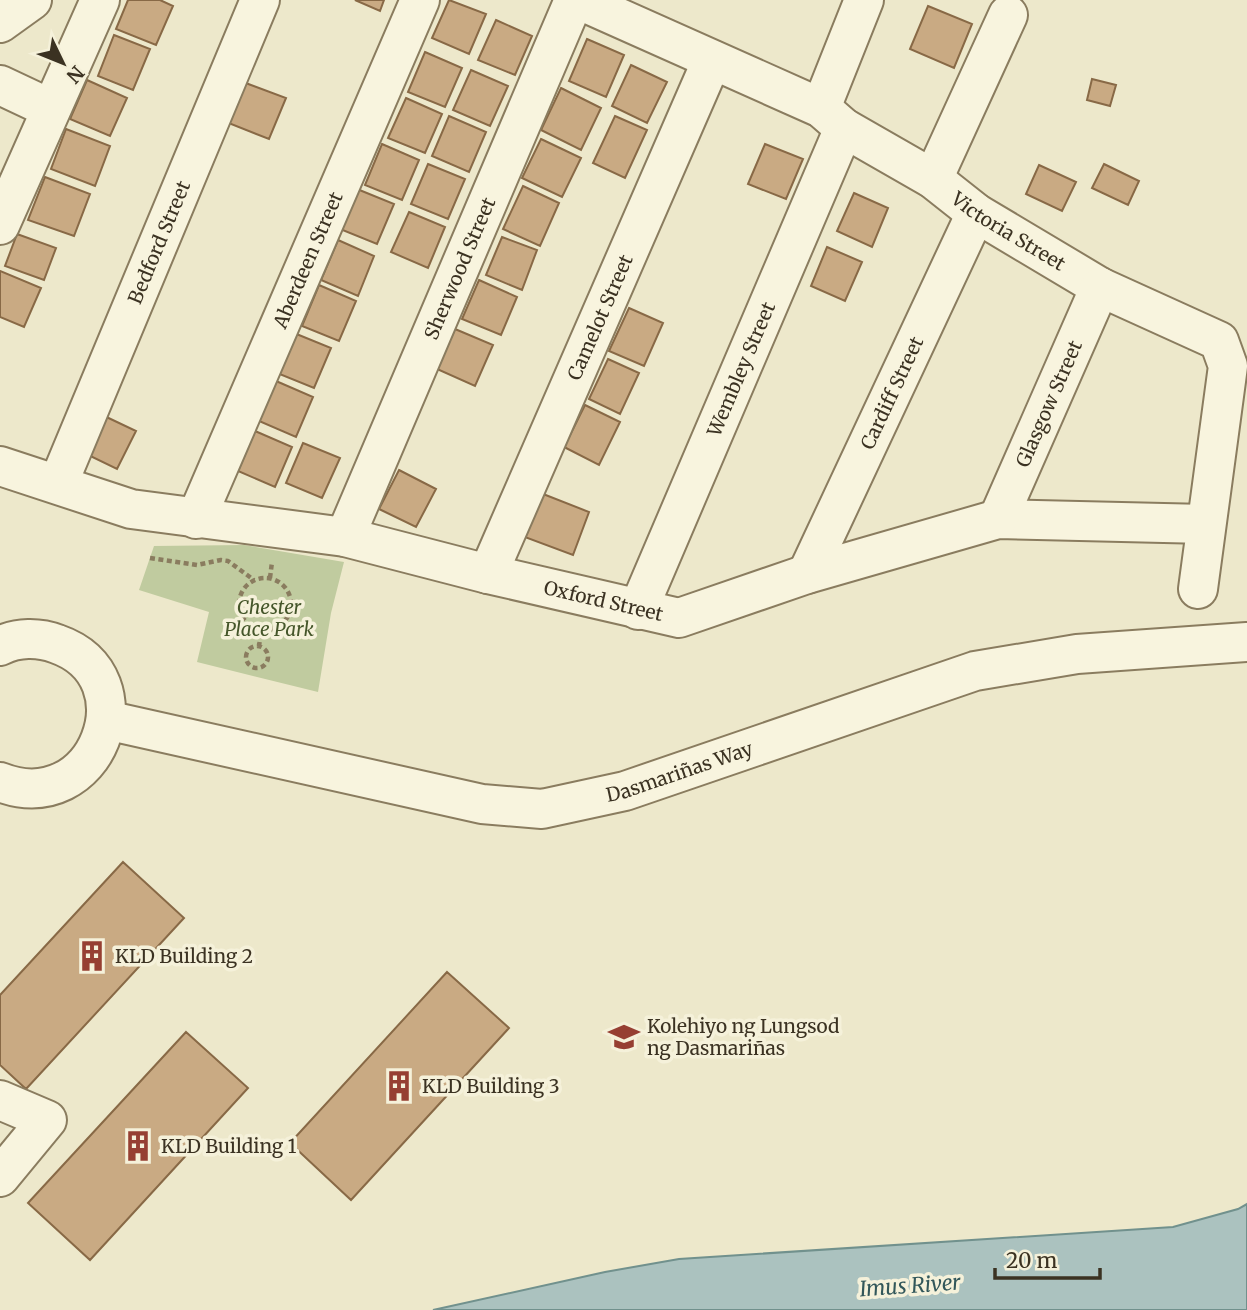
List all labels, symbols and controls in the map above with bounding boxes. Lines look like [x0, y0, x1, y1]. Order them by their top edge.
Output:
north arrow [28, 28, 98, 98]
text: N [62, 61, 89, 88]
street label: Bedford Street [123, 177, 195, 307]
street label: Victoria Street [946, 186, 1070, 276]
street label: Aberdeen Street [267, 188, 348, 333]
street label: Sherwood Street [419, 193, 501, 343]
street label: Camelot Street [562, 250, 638, 384]
street label: Wembley Street [701, 298, 780, 441]
street label: Cardiff Street [855, 332, 929, 453]
street label: Glasgow Street [1010, 336, 1087, 471]
street label: Oxford Street [542, 575, 666, 626]
park label: Chester Place Park [224, 595, 314, 641]
street label: Dasmariñas Way [604, 736, 756, 807]
building icon: KLD Building 2 [75, 939, 109, 973]
place label: KLD Building 2 [115, 944, 253, 968]
place label: Kolehiyo ng Lungsod ng Dasmariñas [647, 1014, 840, 1060]
school or university icon: Kolehiyo ng Lungsod ng Dasmariñas [607, 1020, 641, 1054]
building icon: KLD Building 3 [382, 1069, 416, 1103]
place label: KLD Building 3 [422, 1074, 560, 1098]
building icon: KLD Building 1 [121, 1129, 155, 1163]
place label: KLD Building 1 [161, 1134, 297, 1158]
scale bar [995, 1236, 1100, 1280]
text: 20 m [1006, 1247, 1058, 1274]
water label: Imus River [858, 1268, 962, 1303]

